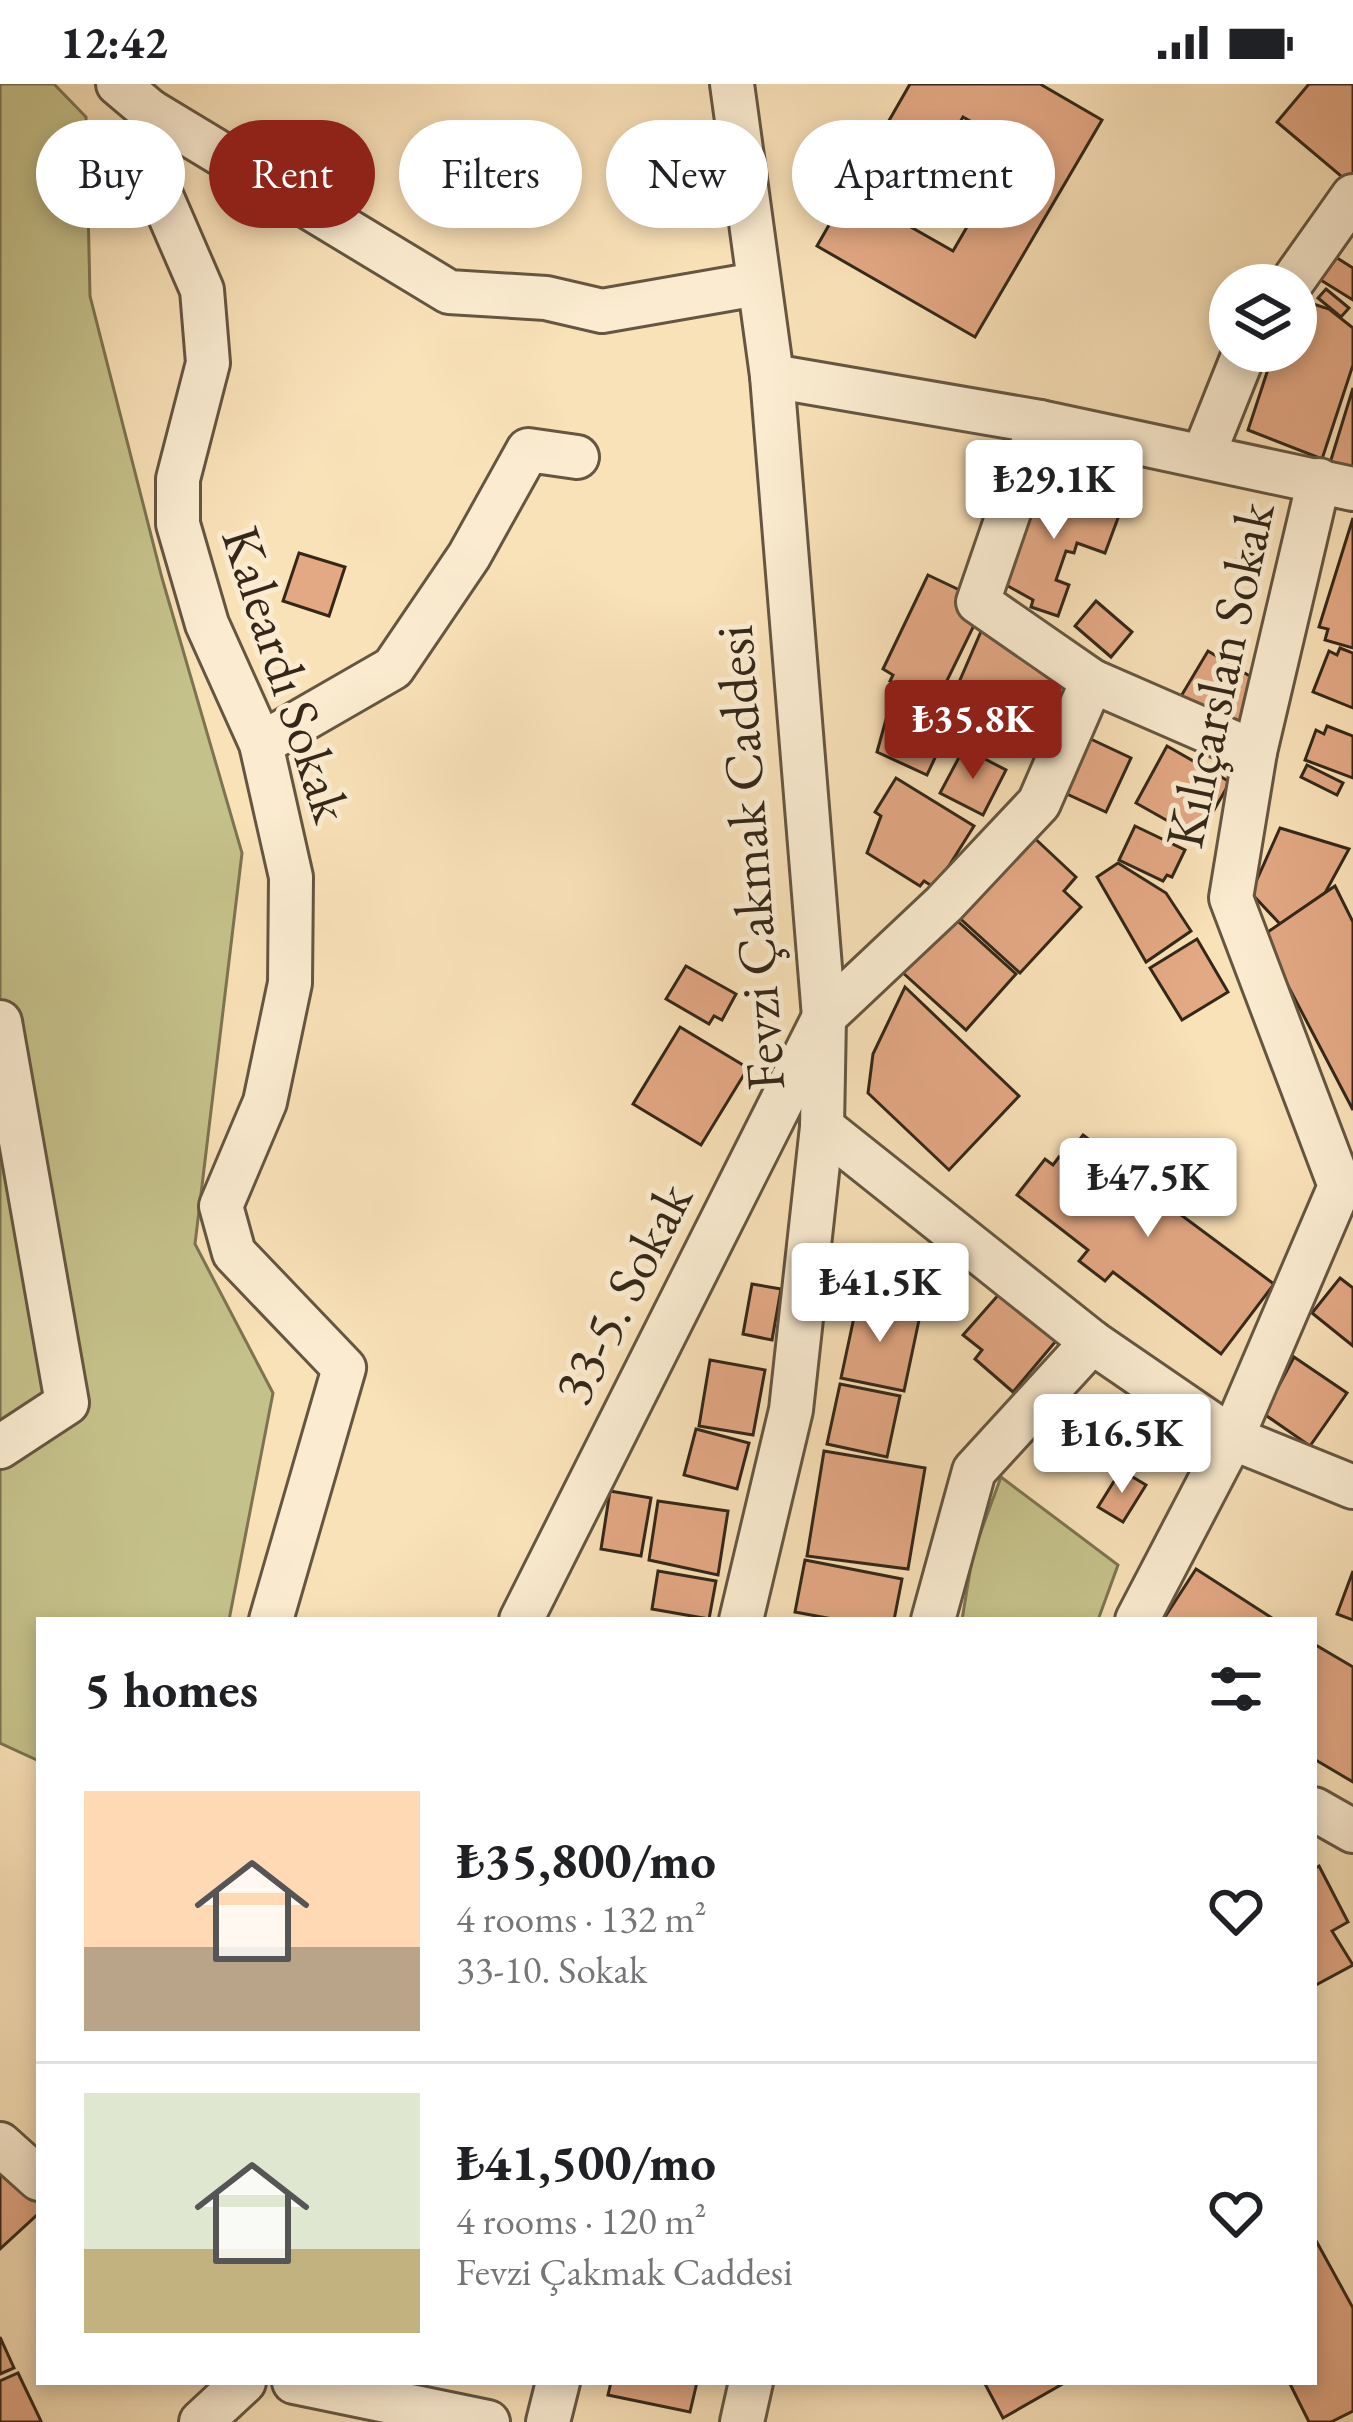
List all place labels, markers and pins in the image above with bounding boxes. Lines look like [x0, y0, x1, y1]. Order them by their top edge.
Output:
pin: ₺29.1K [956, 440, 1152, 542]
pin: ₺35.8K [875, 680, 1071, 782]
pin: ₺47.5K [1050, 1138, 1246, 1240]
pin: ₺41.5K [782, 1243, 978, 1345]
pin: ₺16.5K [1024, 1394, 1220, 1496]

